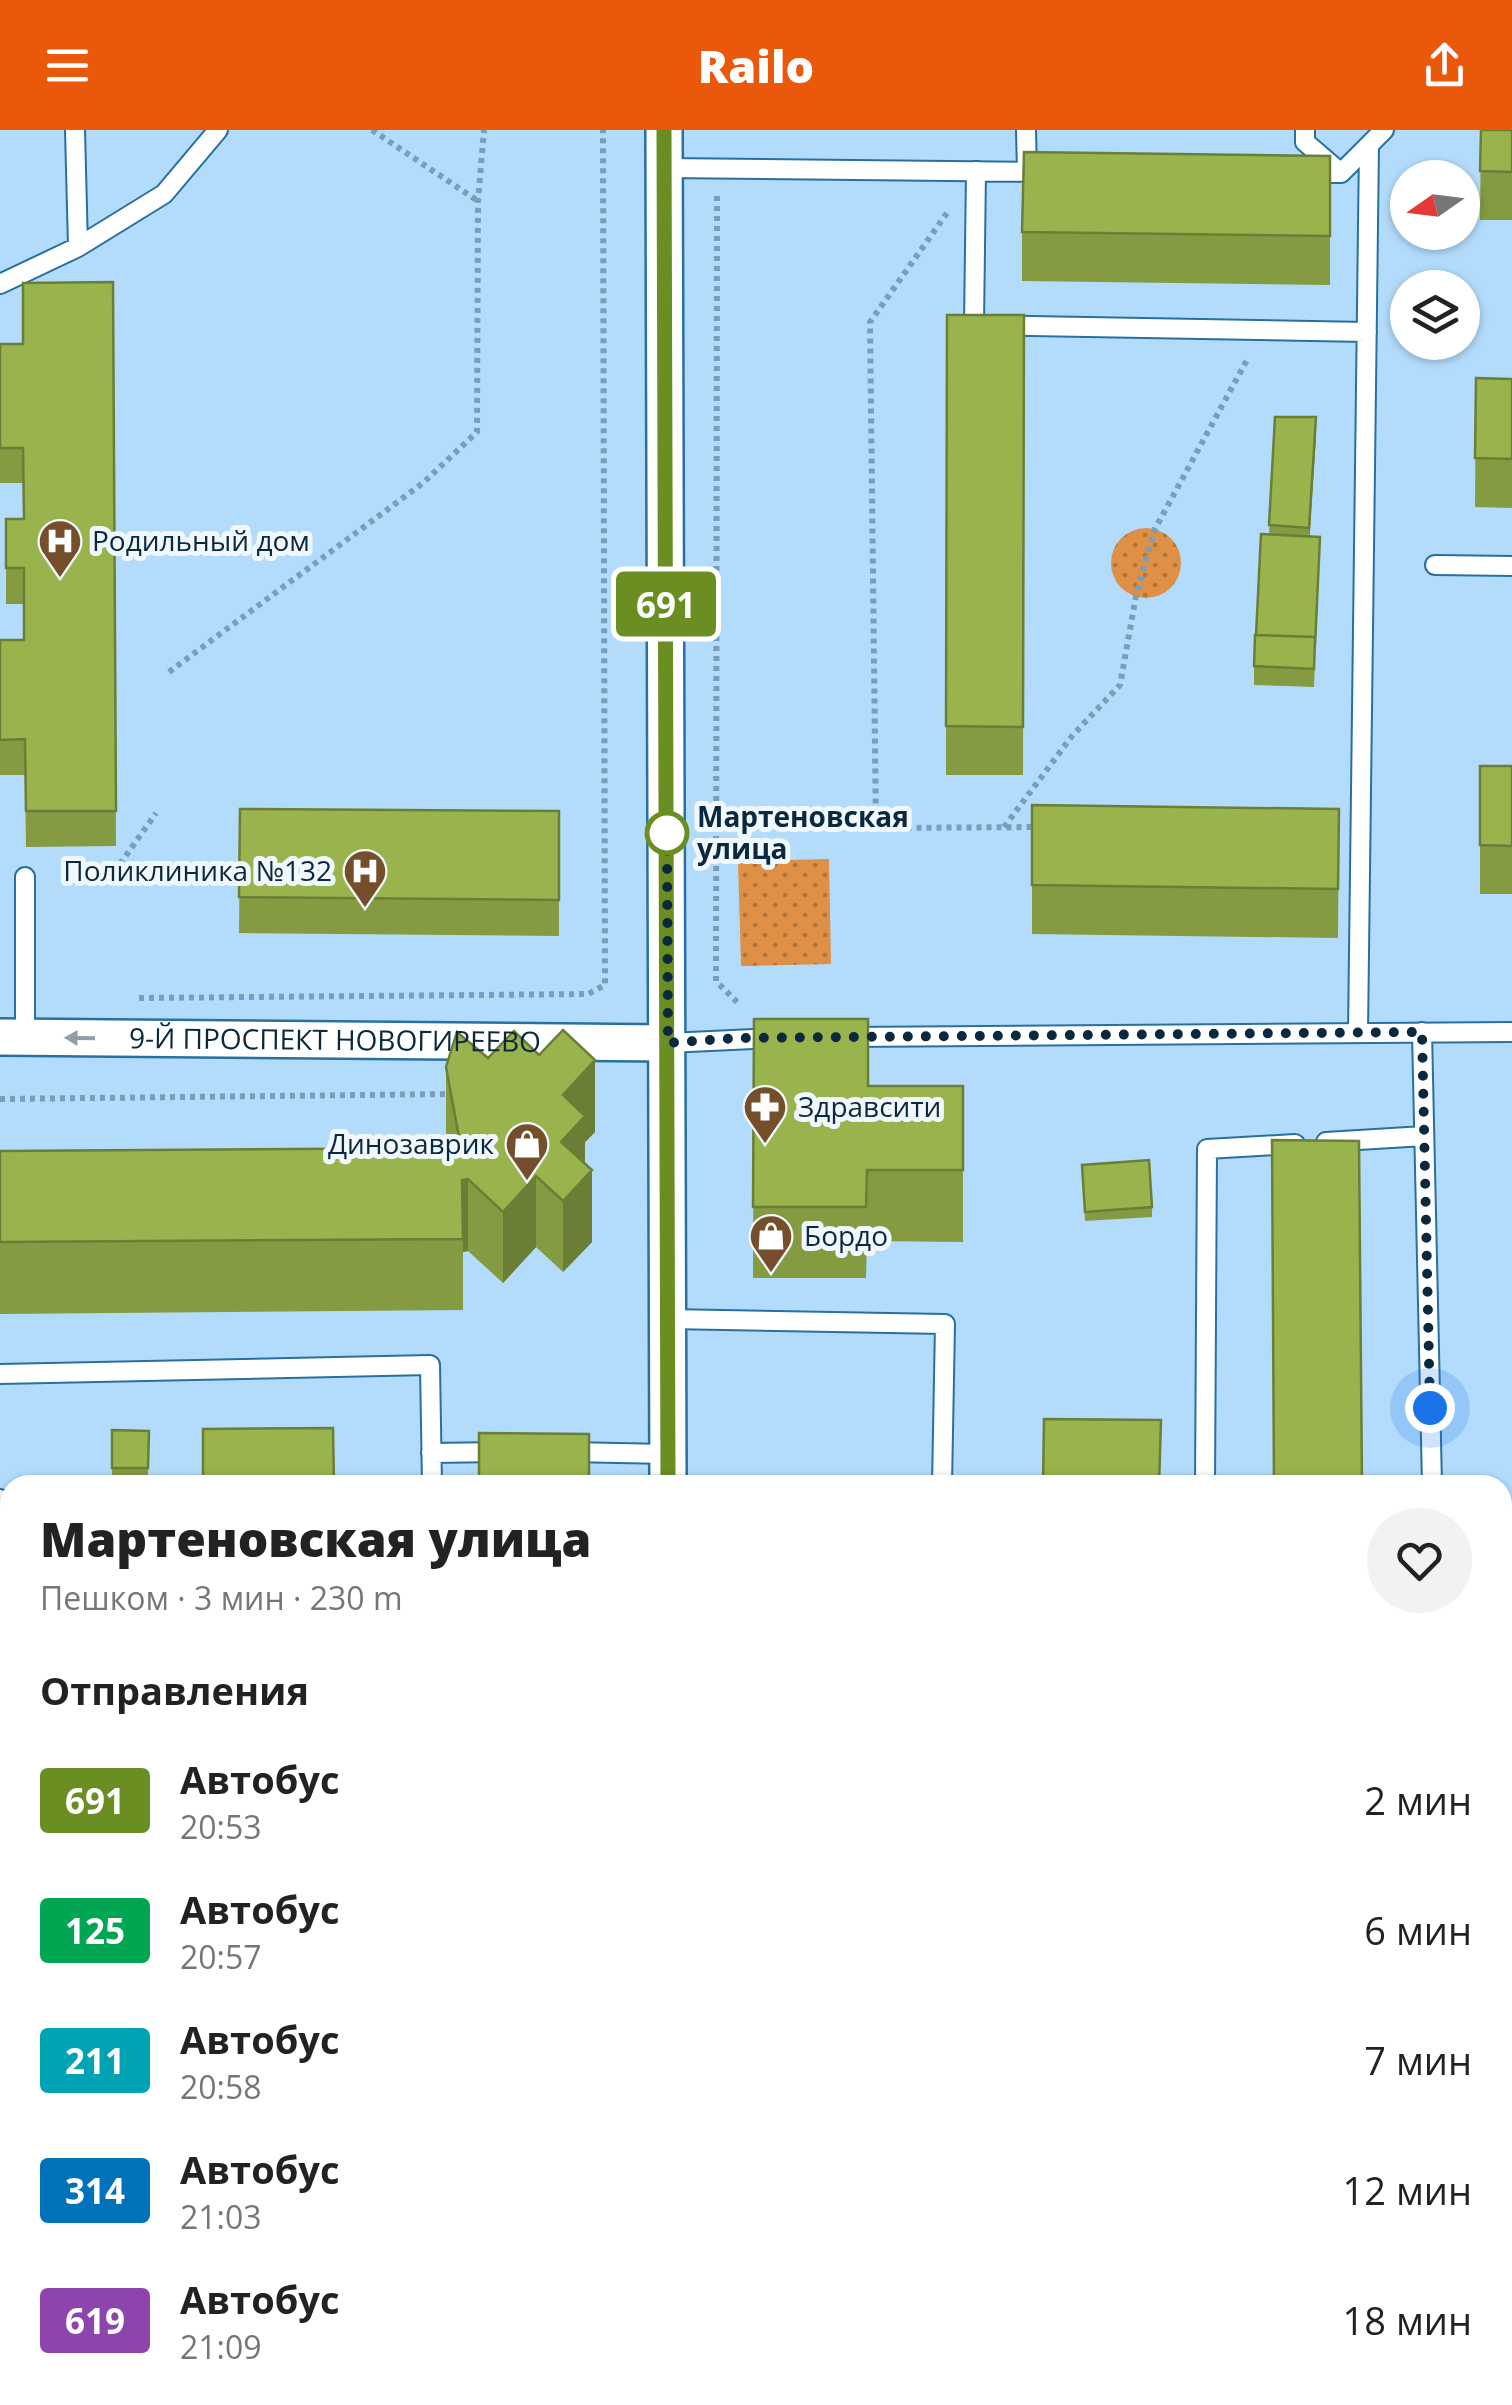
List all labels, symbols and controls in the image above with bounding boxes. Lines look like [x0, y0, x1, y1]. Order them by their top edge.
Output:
text: Railo [698, 35, 814, 96]
icon: menu [40, 38, 95, 93]
icon: share [1417, 38, 1472, 93]
north arrow [1390, 160, 1480, 250]
map controls [1390, 160, 1480, 360]
button: layers [1390, 270, 1480, 360]
hospital icon: Родильный дом [37, 518, 83, 579]
place label: Родильный дом [92, 521, 310, 559]
line badge: 691 [608, 572, 724, 636]
text: 691 [636, 581, 696, 628]
place label: Мартеновская улица [697, 797, 909, 867]
marker: Мартеновская улица [646, 812, 688, 854]
hospital icon: Поликлиника №132 [342, 848, 388, 909]
place label: Поликлиника №132 [63, 851, 332, 889]
street label: 9-Й ПРОСПЕКТ НОВОГИРЕЕВО [129, 1018, 541, 1060]
one-way arrow [64, 1030, 96, 1046]
pharmacy icon: Здравсити [742, 1084, 788, 1145]
place label: Здравсити [798, 1087, 941, 1125]
shop icon: Динозаврик [504, 1121, 550, 1182]
place label: Динозаврик [328, 1124, 495, 1162]
shop icon: Бордо [748, 1213, 794, 1274]
place label: Бордо [804, 1216, 888, 1254]
your location [1405, 1383, 1455, 1433]
text: Мартеновская улица [40, 1506, 591, 1571]
button: heart [1367, 1508, 1472, 1613]
text: Пешком · 3 мин · 230 m [40, 1576, 403, 1619]
text: Отправления [40, 1664, 309, 1716]
text: Автобус [180, 1753, 339, 1805]
text: 2 мин [1364, 1774, 1472, 1826]
text: 691 [65, 1777, 125, 1824]
text: 20:53 [180, 1805, 262, 1848]
text: Автобус [180, 1883, 339, 1935]
text: 6 мин [1364, 1904, 1472, 1956]
text: 125 [65, 1907, 125, 1954]
text: 20:57 [180, 1935, 262, 1978]
text: Автобус [180, 2013, 339, 2065]
text: 7 мин [1364, 2034, 1472, 2086]
text: 211 [65, 2037, 125, 2084]
text: 20:58 [180, 2065, 262, 2108]
text: Автобус [180, 2143, 339, 2195]
text: 12 мин [1343, 2164, 1472, 2216]
text: 314 [65, 2167, 125, 2214]
text: 21:03 [180, 2195, 262, 2238]
text: Автобус [180, 2273, 339, 2325]
text: 18 мин [1343, 2294, 1472, 2346]
text: 619 [65, 2297, 125, 2344]
text: 21:09 [180, 2325, 262, 2368]

